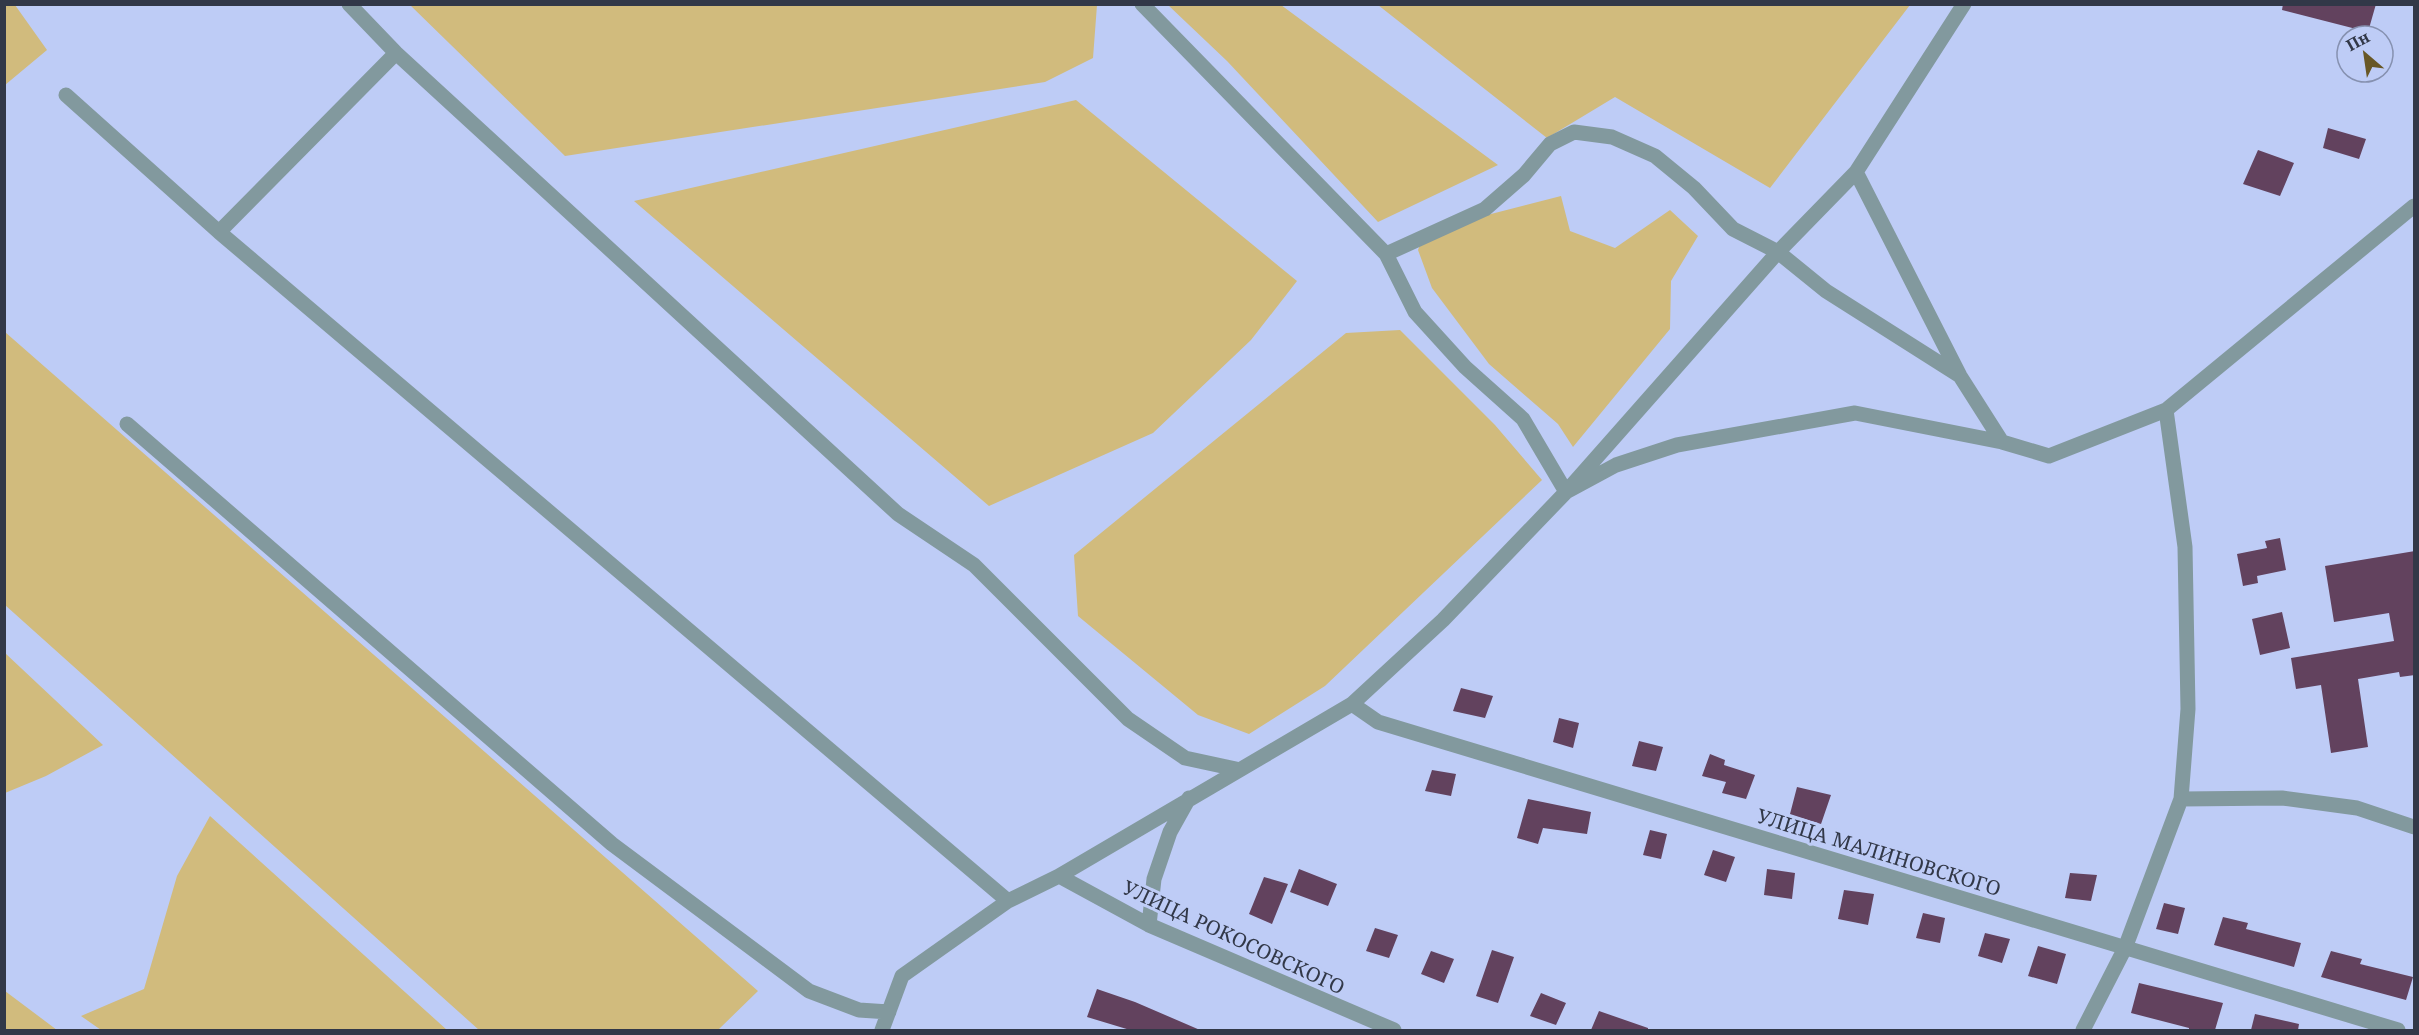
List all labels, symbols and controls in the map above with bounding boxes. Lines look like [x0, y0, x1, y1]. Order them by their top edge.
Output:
north arrow [2335, 24, 2395, 84]
text: Пн [2342, 25, 2374, 56]
street label: УЛИЦА МАЛИНОВСКОГО [1754, 802, 2004, 902]
street label: УЛИЦА РОКОСОВСКОГО [1119, 874, 1349, 1000]

